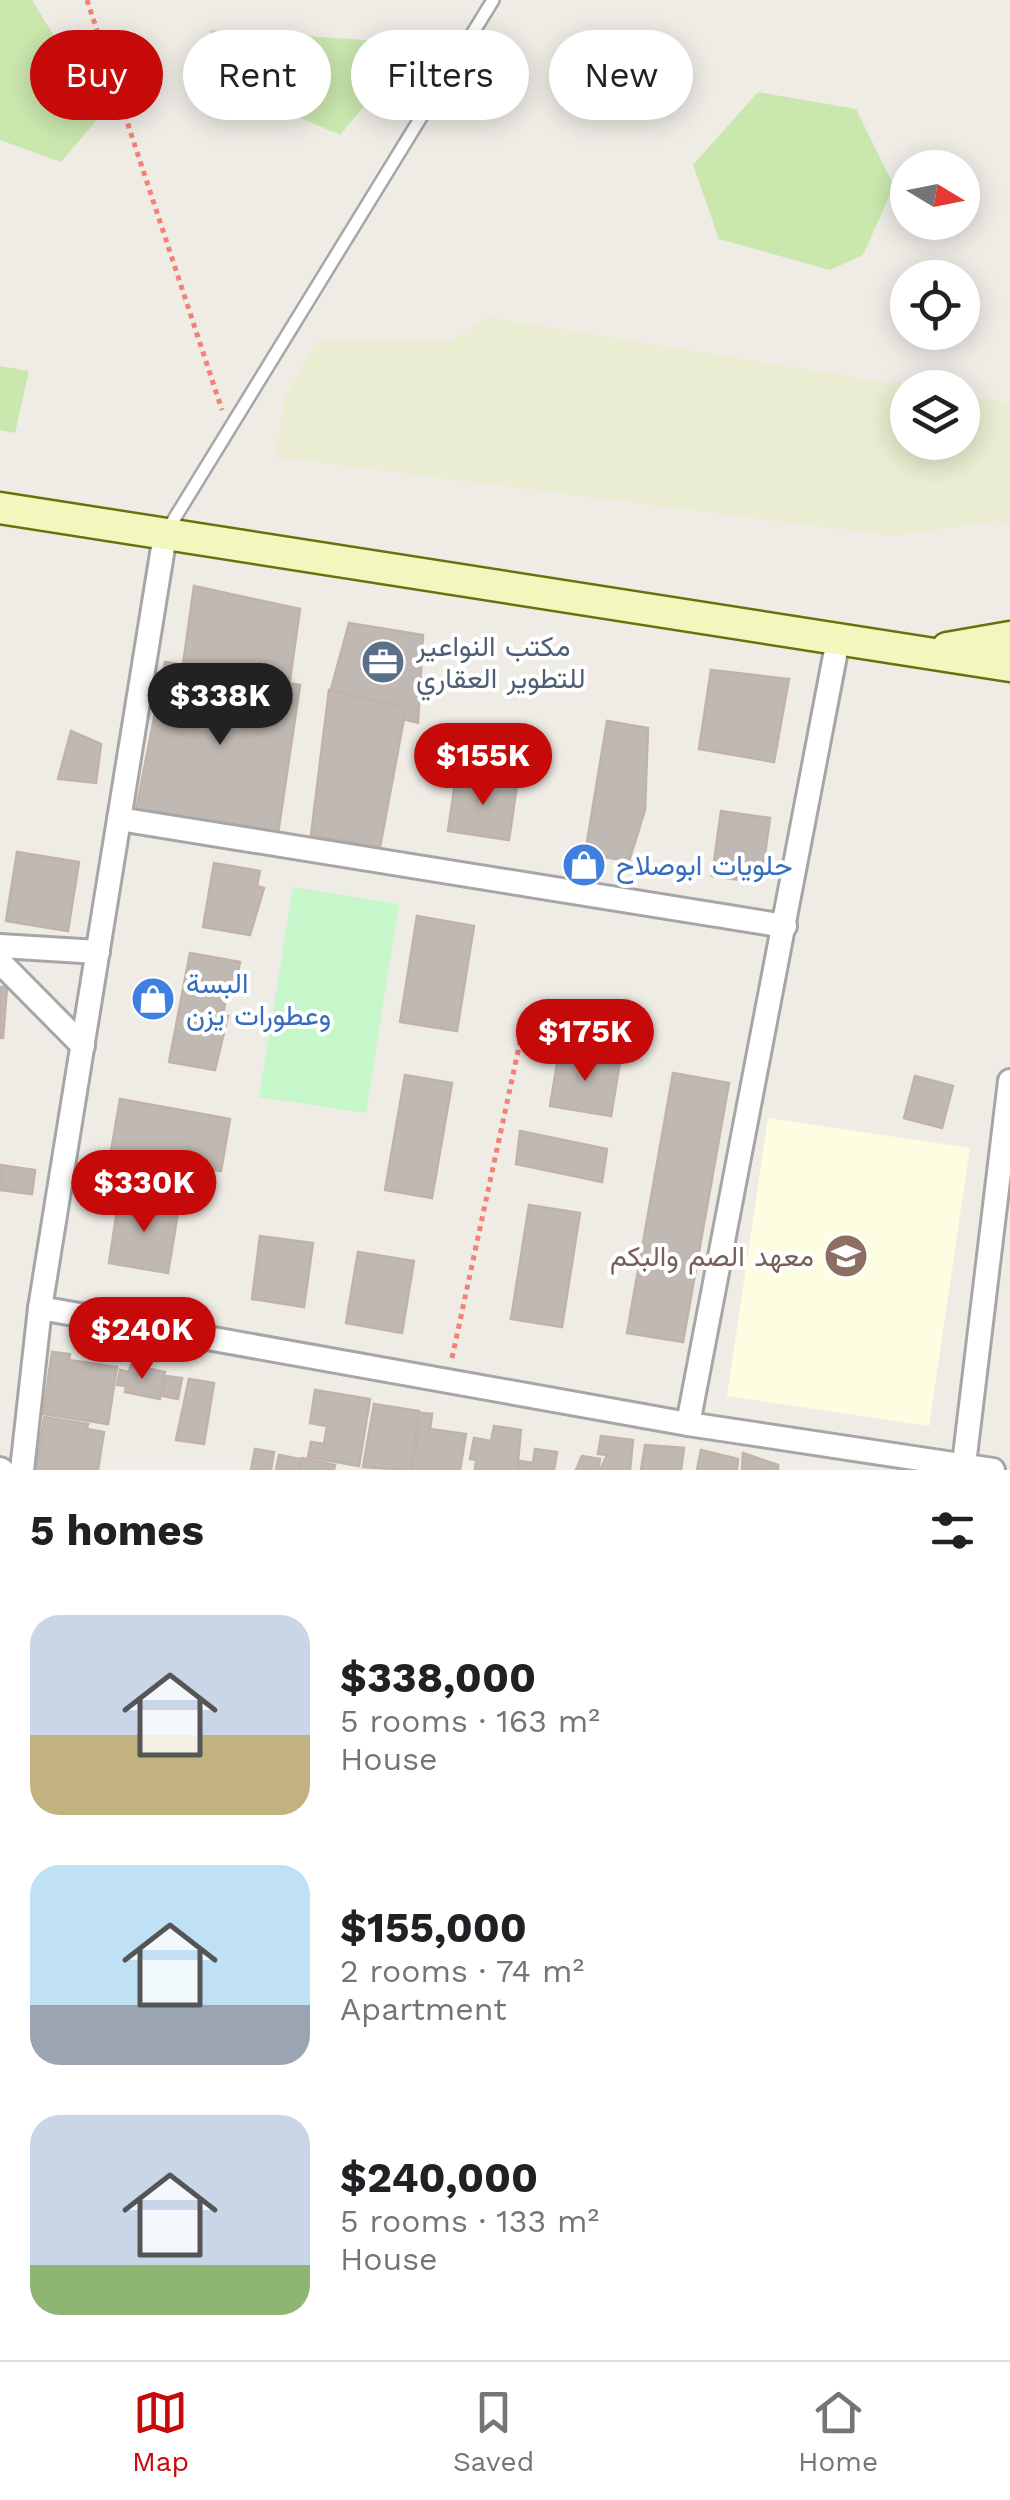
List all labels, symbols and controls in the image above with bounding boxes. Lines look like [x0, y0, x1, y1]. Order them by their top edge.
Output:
chip: Buy [30, 30, 163, 120]
chip: Rent [183, 30, 331, 120]
chip: Filters [351, 30, 529, 120]
chip: New [549, 30, 693, 120]
north arrow [890, 150, 980, 240]
map controls [890, 150, 980, 460]
button: locate [890, 260, 980, 350]
button: layers [890, 370, 980, 460]
place label: مكتب النواعير للتطوير العقاري [415, 630, 586, 701]
office icon: مكتب النواعير للتطوير العقاري [360, 639, 406, 685]
pin: $338K [150, 663, 290, 748]
text: $338K [170, 676, 270, 714]
pin: $155K [413, 723, 553, 808]
text: $155K [436, 736, 530, 774]
shop icon: حلويات ابوصلاح [561, 842, 607, 888]
place label: حلويات ابوصلاح [616, 849, 792, 884]
place label: البسة وعطورات يزن [186, 967, 331, 1033]
shop icon: البسة وعطورات يزن [130, 976, 176, 1022]
pin: $175K [515, 999, 655, 1084]
text: $175K [538, 1012, 632, 1050]
pin: $330K [74, 1150, 214, 1235]
text: $330K [93, 1163, 195, 1201]
school or university icon: معهد الصم والبكم [823, 1233, 869, 1279]
place label: معهد الصم والبكم [610, 1240, 814, 1275]
pin: $240K [72, 1297, 212, 1382]
text: $240K [91, 1310, 193, 1348]
icon: filters [925, 1503, 980, 1558]
text: 5 homes [30, 1506, 204, 1555]
text: $338,000 [340, 1653, 536, 1702]
icon: home [110, 1655, 230, 1775]
text: 5 rooms · 163 m² [340, 1702, 600, 1740]
text: House [340, 1740, 438, 1778]
text: $155,000 [340, 1903, 527, 1952]
icon: home [110, 1905, 230, 2025]
text: 2 rooms · 74 m² [340, 1952, 584, 1990]
text: Apartment [340, 1990, 507, 2028]
text: $240,000 [340, 2153, 538, 2202]
icon: home [110, 2155, 230, 2275]
text: 5 rooms · 133 m² [340, 2202, 599, 2240]
text: House [340, 2240, 438, 2278]
tab: Map [132, 2385, 189, 2478]
tab: Saved [453, 2385, 534, 2478]
tab: Home [798, 2385, 878, 2478]

